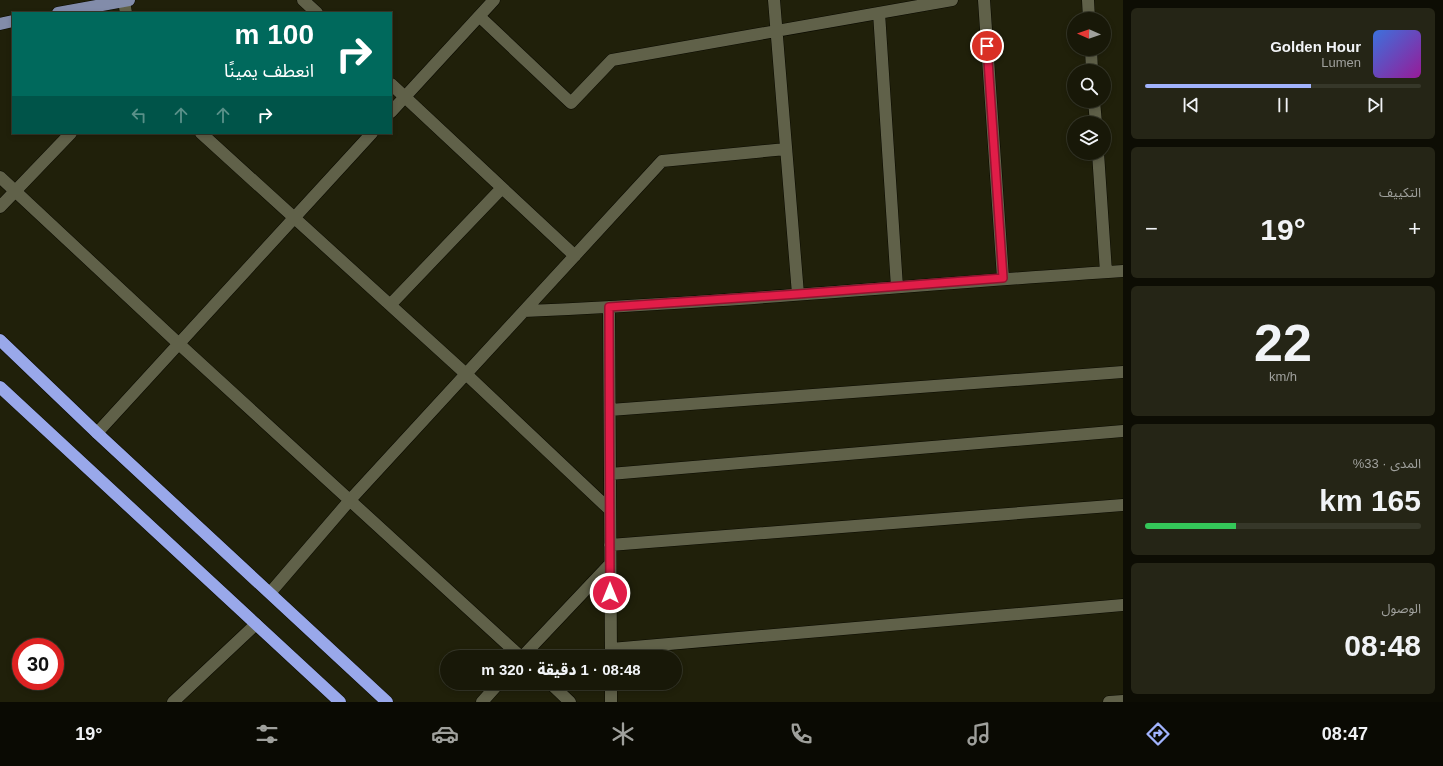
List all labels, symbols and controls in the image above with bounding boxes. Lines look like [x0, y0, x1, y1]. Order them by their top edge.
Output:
north arrow [1067, 12, 1111, 56]
map controls [1067, 12, 1111, 160]
text: 100 m [235, 19, 314, 50]
icon: right [328, 28, 380, 80]
pin [970, 29, 1004, 63]
icon: arrive [976, 35, 998, 57]
text: Golden Hour [1270, 38, 1361, 55]
text: Lumen [1321, 55, 1361, 70]
text: انعطف يمينًا [224, 61, 314, 81]
button: search [1067, 64, 1111, 108]
icon: previous [1180, 94, 1202, 116]
icon: pause [1272, 94, 1294, 116]
icon: next [1364, 94, 1386, 116]
icon: left [128, 104, 150, 126]
icon: ahead [170, 104, 192, 126]
icon: ahead [212, 104, 234, 126]
icon: right [254, 104, 276, 126]
button: layers [1067, 116, 1111, 160]
text: التكييف [1379, 185, 1421, 200]
text: 19° [1260, 213, 1306, 246]
text: − [1145, 216, 1158, 241]
text: + [1408, 216, 1421, 241]
text: 22 [1254, 314, 1312, 372]
text: km/h [1269, 369, 1297, 384]
text: المدى · 33% [1353, 456, 1421, 471]
text: 165 km [1319, 484, 1421, 517]
position arrow [589, 572, 631, 614]
text: الوصول [1381, 601, 1421, 616]
text: 08:48 [1344, 629, 1421, 662]
speed limit sign: 30 [12, 638, 64, 690]
text: 08:48 · 1 دقيقة · 320 m [481, 661, 641, 678]
icon: filters [253, 720, 281, 748]
icon: car [431, 720, 459, 748]
icon: climate [609, 720, 637, 748]
icon: phone [787, 720, 815, 748]
icon: music [965, 720, 993, 748]
icon: directions [1144, 720, 1172, 748]
text: 19° [75, 724, 102, 744]
text: 08:47 [1322, 724, 1368, 744]

